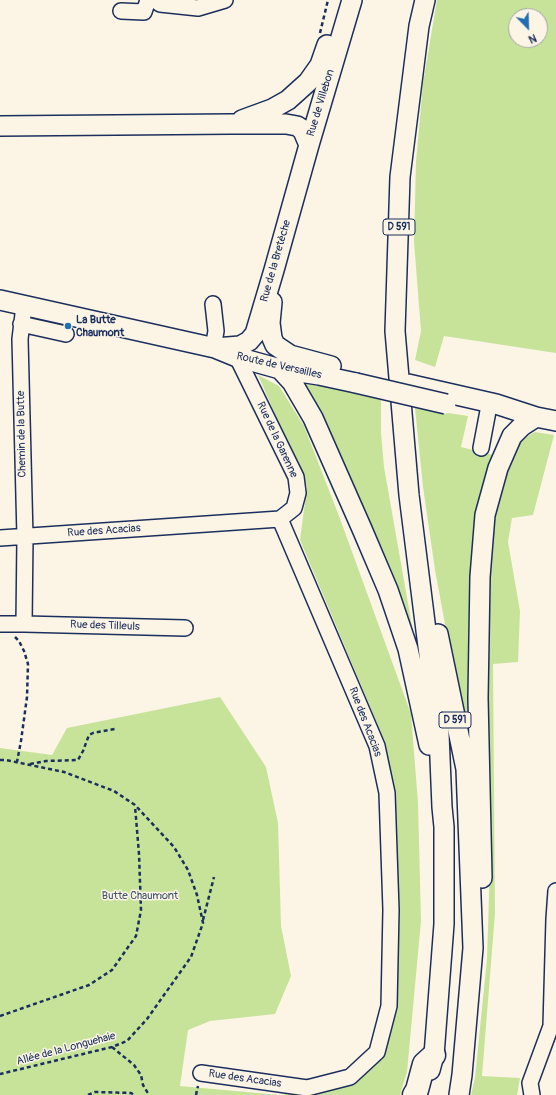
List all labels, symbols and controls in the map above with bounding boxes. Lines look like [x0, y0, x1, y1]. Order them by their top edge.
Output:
north arrow [508, 8, 548, 48]
text: N [527, 31, 538, 46]
street label: Rue de Villebon [305, 68, 337, 138]
street label: Rue de la Bretèche [258, 218, 294, 304]
road number: D 591 [383, 219, 415, 235]
place label: La Butte Chaumont [76, 313, 124, 339]
marker: La Butte Chaumont [63, 321, 73, 331]
street label: Route de Versailles [235, 350, 323, 382]
street label: Chemin de la Butte [15, 390, 29, 478]
street label: Rue de la Garenne [254, 400, 300, 480]
street label: Rue des Acacias [67, 522, 141, 540]
street label: Rue des Tilleuls [70, 618, 140, 634]
street label: Rue des Acacias [346, 685, 384, 759]
road number: D 591 [439, 712, 471, 728]
park label: Butte Chaumont [102, 889, 178, 903]
street label: Allée de la Longuehaie [15, 1029, 117, 1069]
street label: Rue des Acacias [208, 1067, 282, 1091]

